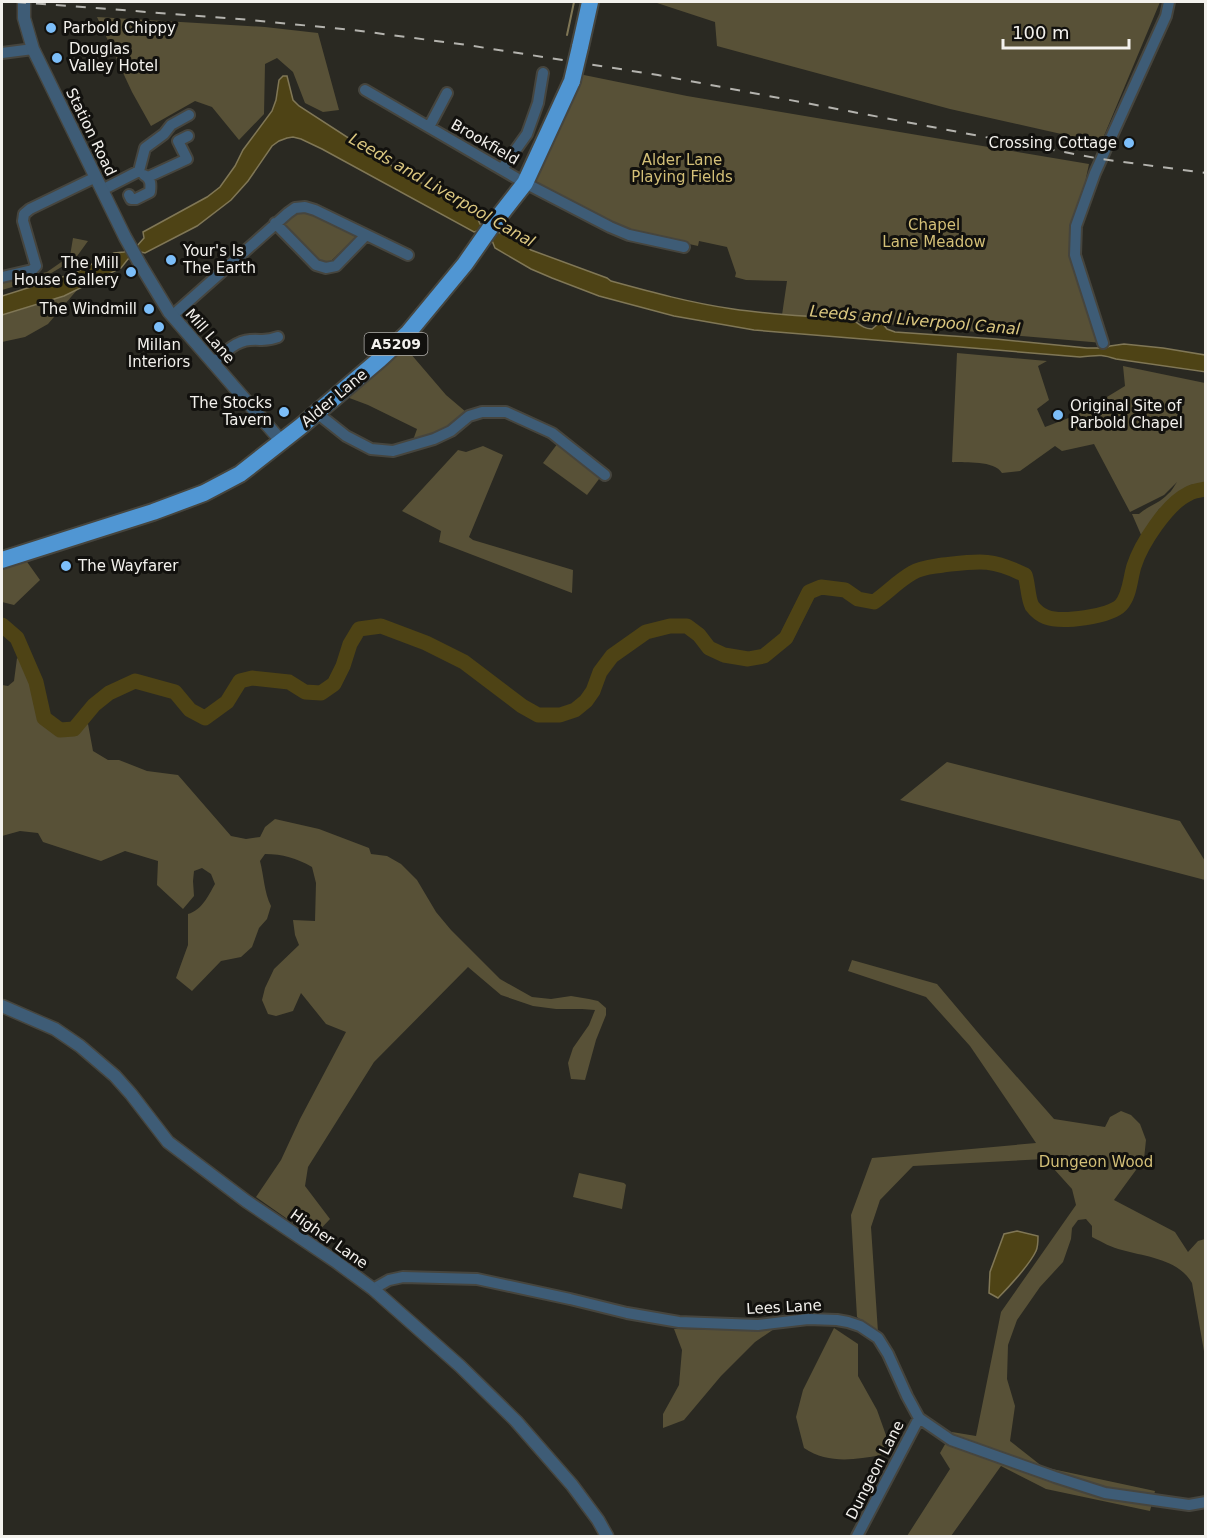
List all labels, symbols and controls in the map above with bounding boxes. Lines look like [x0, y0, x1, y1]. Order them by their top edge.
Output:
scale bar [1003, 12, 1129, 50]
place label: Parbold Chippy [63, 19, 176, 37]
marker: Parbold Chippy [44, 21, 58, 35]
text: 100 m [1012, 22, 1070, 43]
place label: Douglas Valley Hotel [69, 40, 158, 75]
marker: Douglas Valley Hotel [50, 51, 64, 65]
street label: Station Road [62, 85, 120, 179]
street label: Brookfield [448, 115, 522, 169]
water label: Leeds and Liverpool Canal [346, 129, 539, 251]
place label: Crossing Cottage [989, 134, 1117, 152]
marker: Crossing Cottage [1122, 136, 1136, 150]
park label: Alder Lane Playing Fields [631, 151, 733, 186]
park label: Chapel Lane Meadow [882, 216, 986, 251]
place label: Your's Is The Earth [182, 242, 256, 277]
marker: Your's Is The Earth [164, 253, 178, 267]
place label: The Mill House Gallery [14, 254, 119, 289]
marker: The Mill House Gallery [124, 265, 138, 279]
place label: The Windmill [39, 300, 137, 318]
water label: Leeds and Liverpool Canal [809, 301, 1022, 339]
marker: The Windmill [142, 302, 156, 316]
street label: Mill Lane [181, 305, 239, 367]
marker: Millan Interiors [152, 320, 166, 334]
road number: A5209 [364, 333, 428, 355]
place label: Millan Interiors [128, 336, 190, 371]
street label: Alder Lane [297, 365, 371, 431]
place label: The Stocks Tavern [189, 394, 272, 429]
place label: Original Site of Parbold Chapel [1070, 397, 1183, 432]
marker: The Stocks Tavern [277, 405, 291, 419]
marker: Original Site of Parbold Chapel [1051, 408, 1065, 422]
place label: The Wayfarer [77, 557, 179, 575]
marker: The Wayfarer [59, 559, 73, 573]
park label: Dungeon Wood [1039, 1153, 1153, 1171]
street label: Higher Lane [287, 1206, 371, 1272]
street label: Lees Lane [746, 1296, 822, 1318]
street label: Dungeon Lane [842, 1417, 908, 1523]

